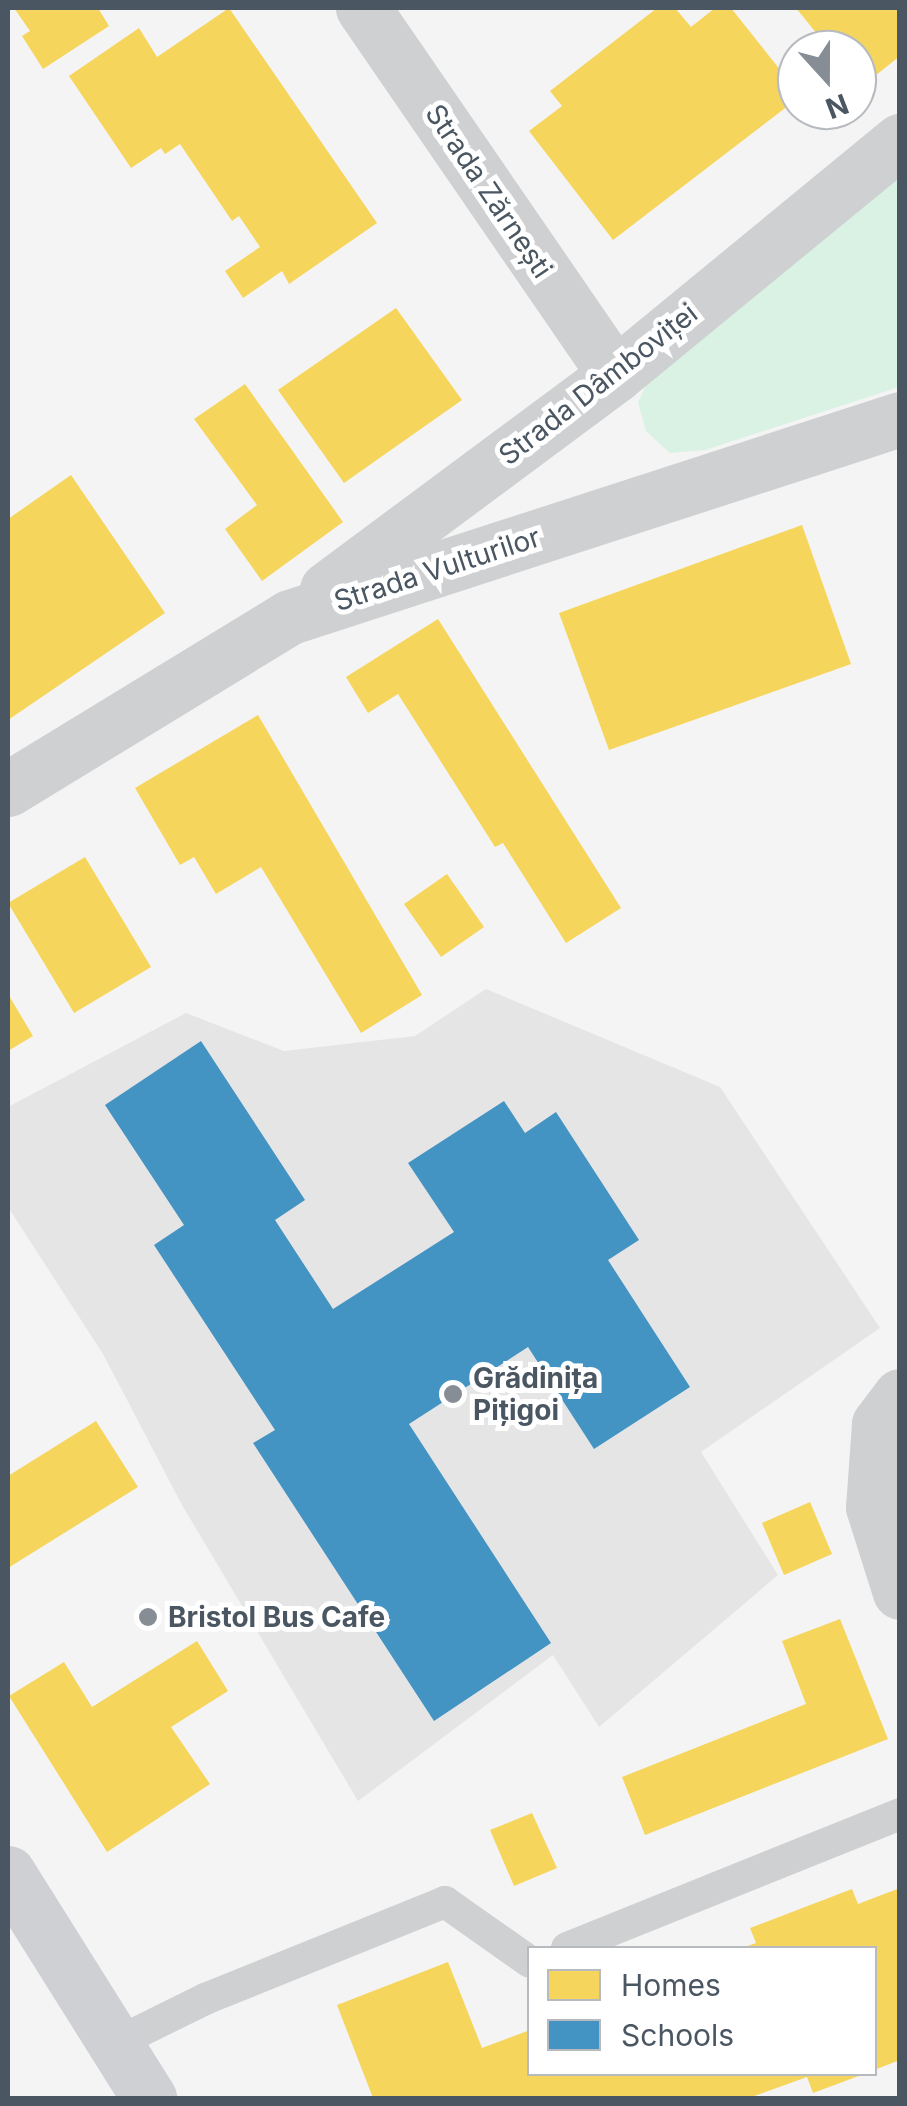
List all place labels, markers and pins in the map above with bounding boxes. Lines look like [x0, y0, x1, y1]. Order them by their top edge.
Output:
place label: Grădinița Pițigoi [473, 1361, 598, 1427]
marker: Grădinița Pițigoi [442, 1383, 464, 1405]
place label: Bristol Bus Cafe [168, 1600, 385, 1634]
marker: Bristol Bus Cafe [137, 1606, 159, 1628]

